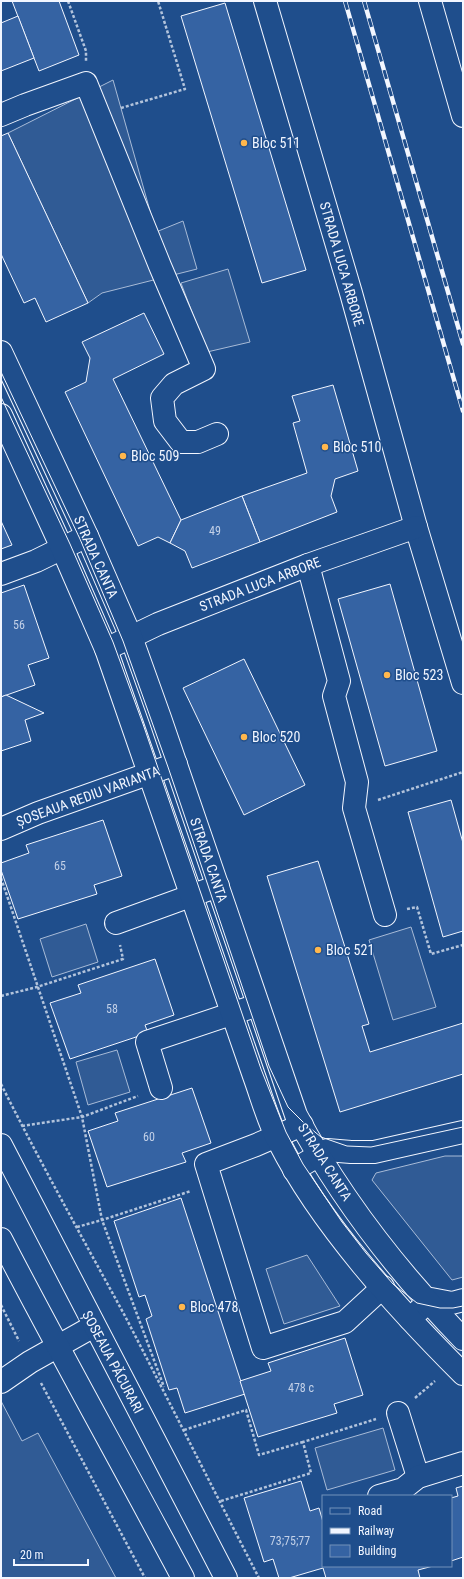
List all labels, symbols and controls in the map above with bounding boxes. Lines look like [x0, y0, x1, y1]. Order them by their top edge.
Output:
place label: Bloc 511 [252, 135, 300, 151]
marker: Bloc 511 [239, 138, 249, 148]
street label: STRADA LUCA ARBORE [317, 200, 367, 328]
place label: Bloc 510 [333, 439, 381, 455]
marker: Bloc 510 [320, 442, 330, 452]
place label: Bloc 509 [131, 448, 179, 464]
marker: Bloc 509 [118, 451, 128, 461]
street label: STRADA CANTA [71, 513, 121, 601]
house number: 49 [209, 524, 221, 538]
street label: STRADA LUCA ARBORE [197, 553, 323, 614]
house number: 56 [13, 618, 25, 632]
place label: Bloc 523 [395, 667, 443, 683]
marker: Bloc 523 [382, 670, 392, 680]
place label: Bloc 520 [252, 729, 300, 745]
marker: Bloc 520 [239, 732, 249, 742]
street label: ȘOSEAUA REDIU VARIANTA [14, 763, 162, 830]
street label: STRADA CANTA [187, 816, 231, 904]
house number: 65 [54, 859, 66, 873]
place label: Bloc 521 [326, 942, 374, 958]
marker: Bloc 521 [313, 945, 323, 955]
house number: 58 [106, 1002, 118, 1016]
street label: STRADA CANTA [295, 1120, 355, 1204]
house number: 60 [143, 1130, 155, 1144]
place label: Bloc 478 [190, 1299, 238, 1315]
marker: Bloc 478 [177, 1302, 187, 1312]
street label: ȘOSEAUA PĂCURARI [78, 1308, 147, 1417]
house number: 478 c [288, 1381, 314, 1395]
legend [322, 1495, 452, 1567]
text: Road [358, 1504, 382, 1518]
text: Railway [358, 1524, 394, 1538]
house number: 73;75;77 [270, 1534, 310, 1548]
scale bar [14, 1541, 88, 1567]
text: Building [358, 1544, 396, 1558]
text: 20 m [20, 1548, 44, 1562]

